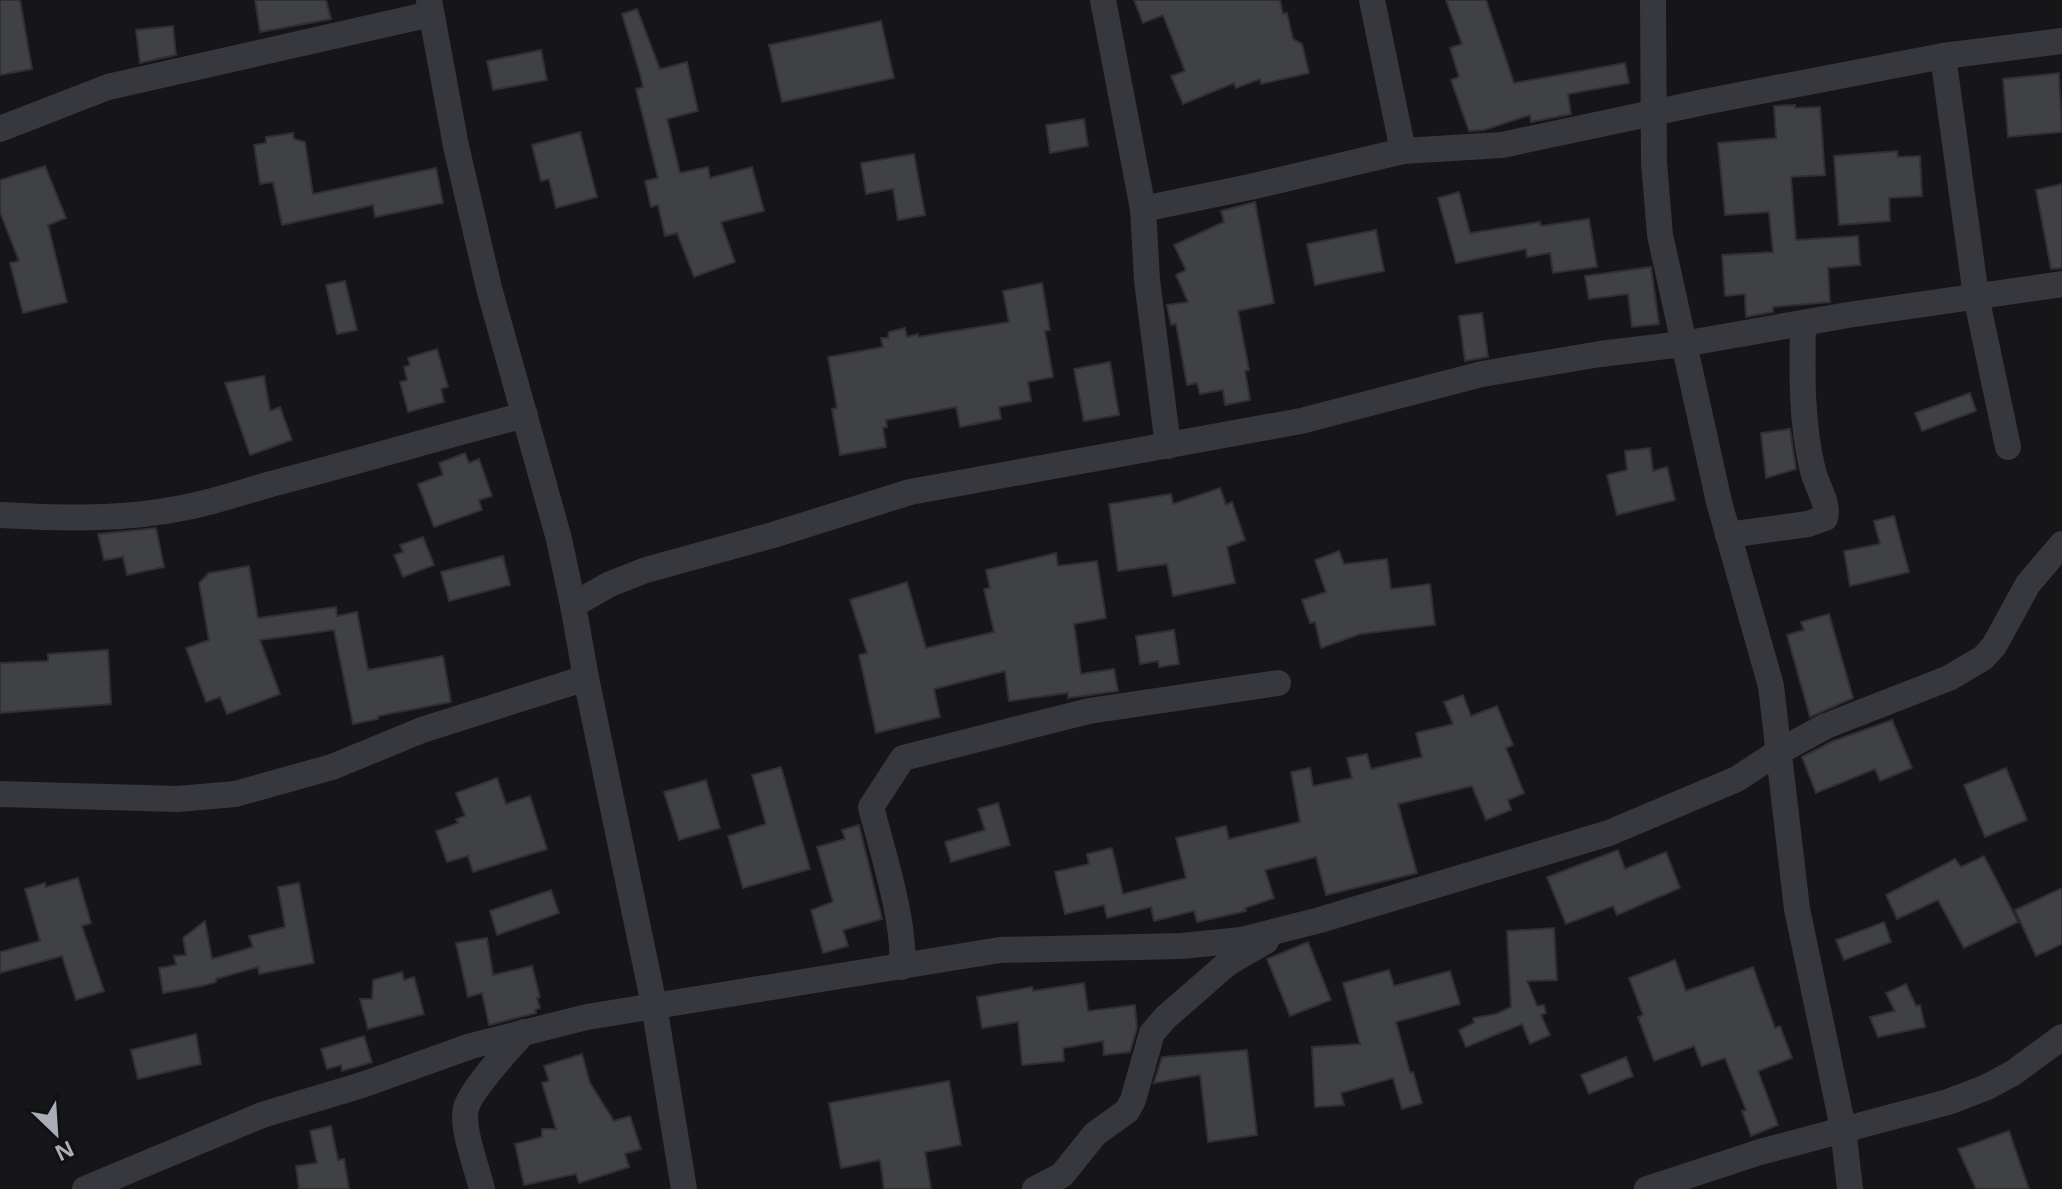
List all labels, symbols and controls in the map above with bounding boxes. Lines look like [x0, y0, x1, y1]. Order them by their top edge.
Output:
north arrow [16, 1093, 96, 1173]
text: N [50, 1135, 79, 1169]

